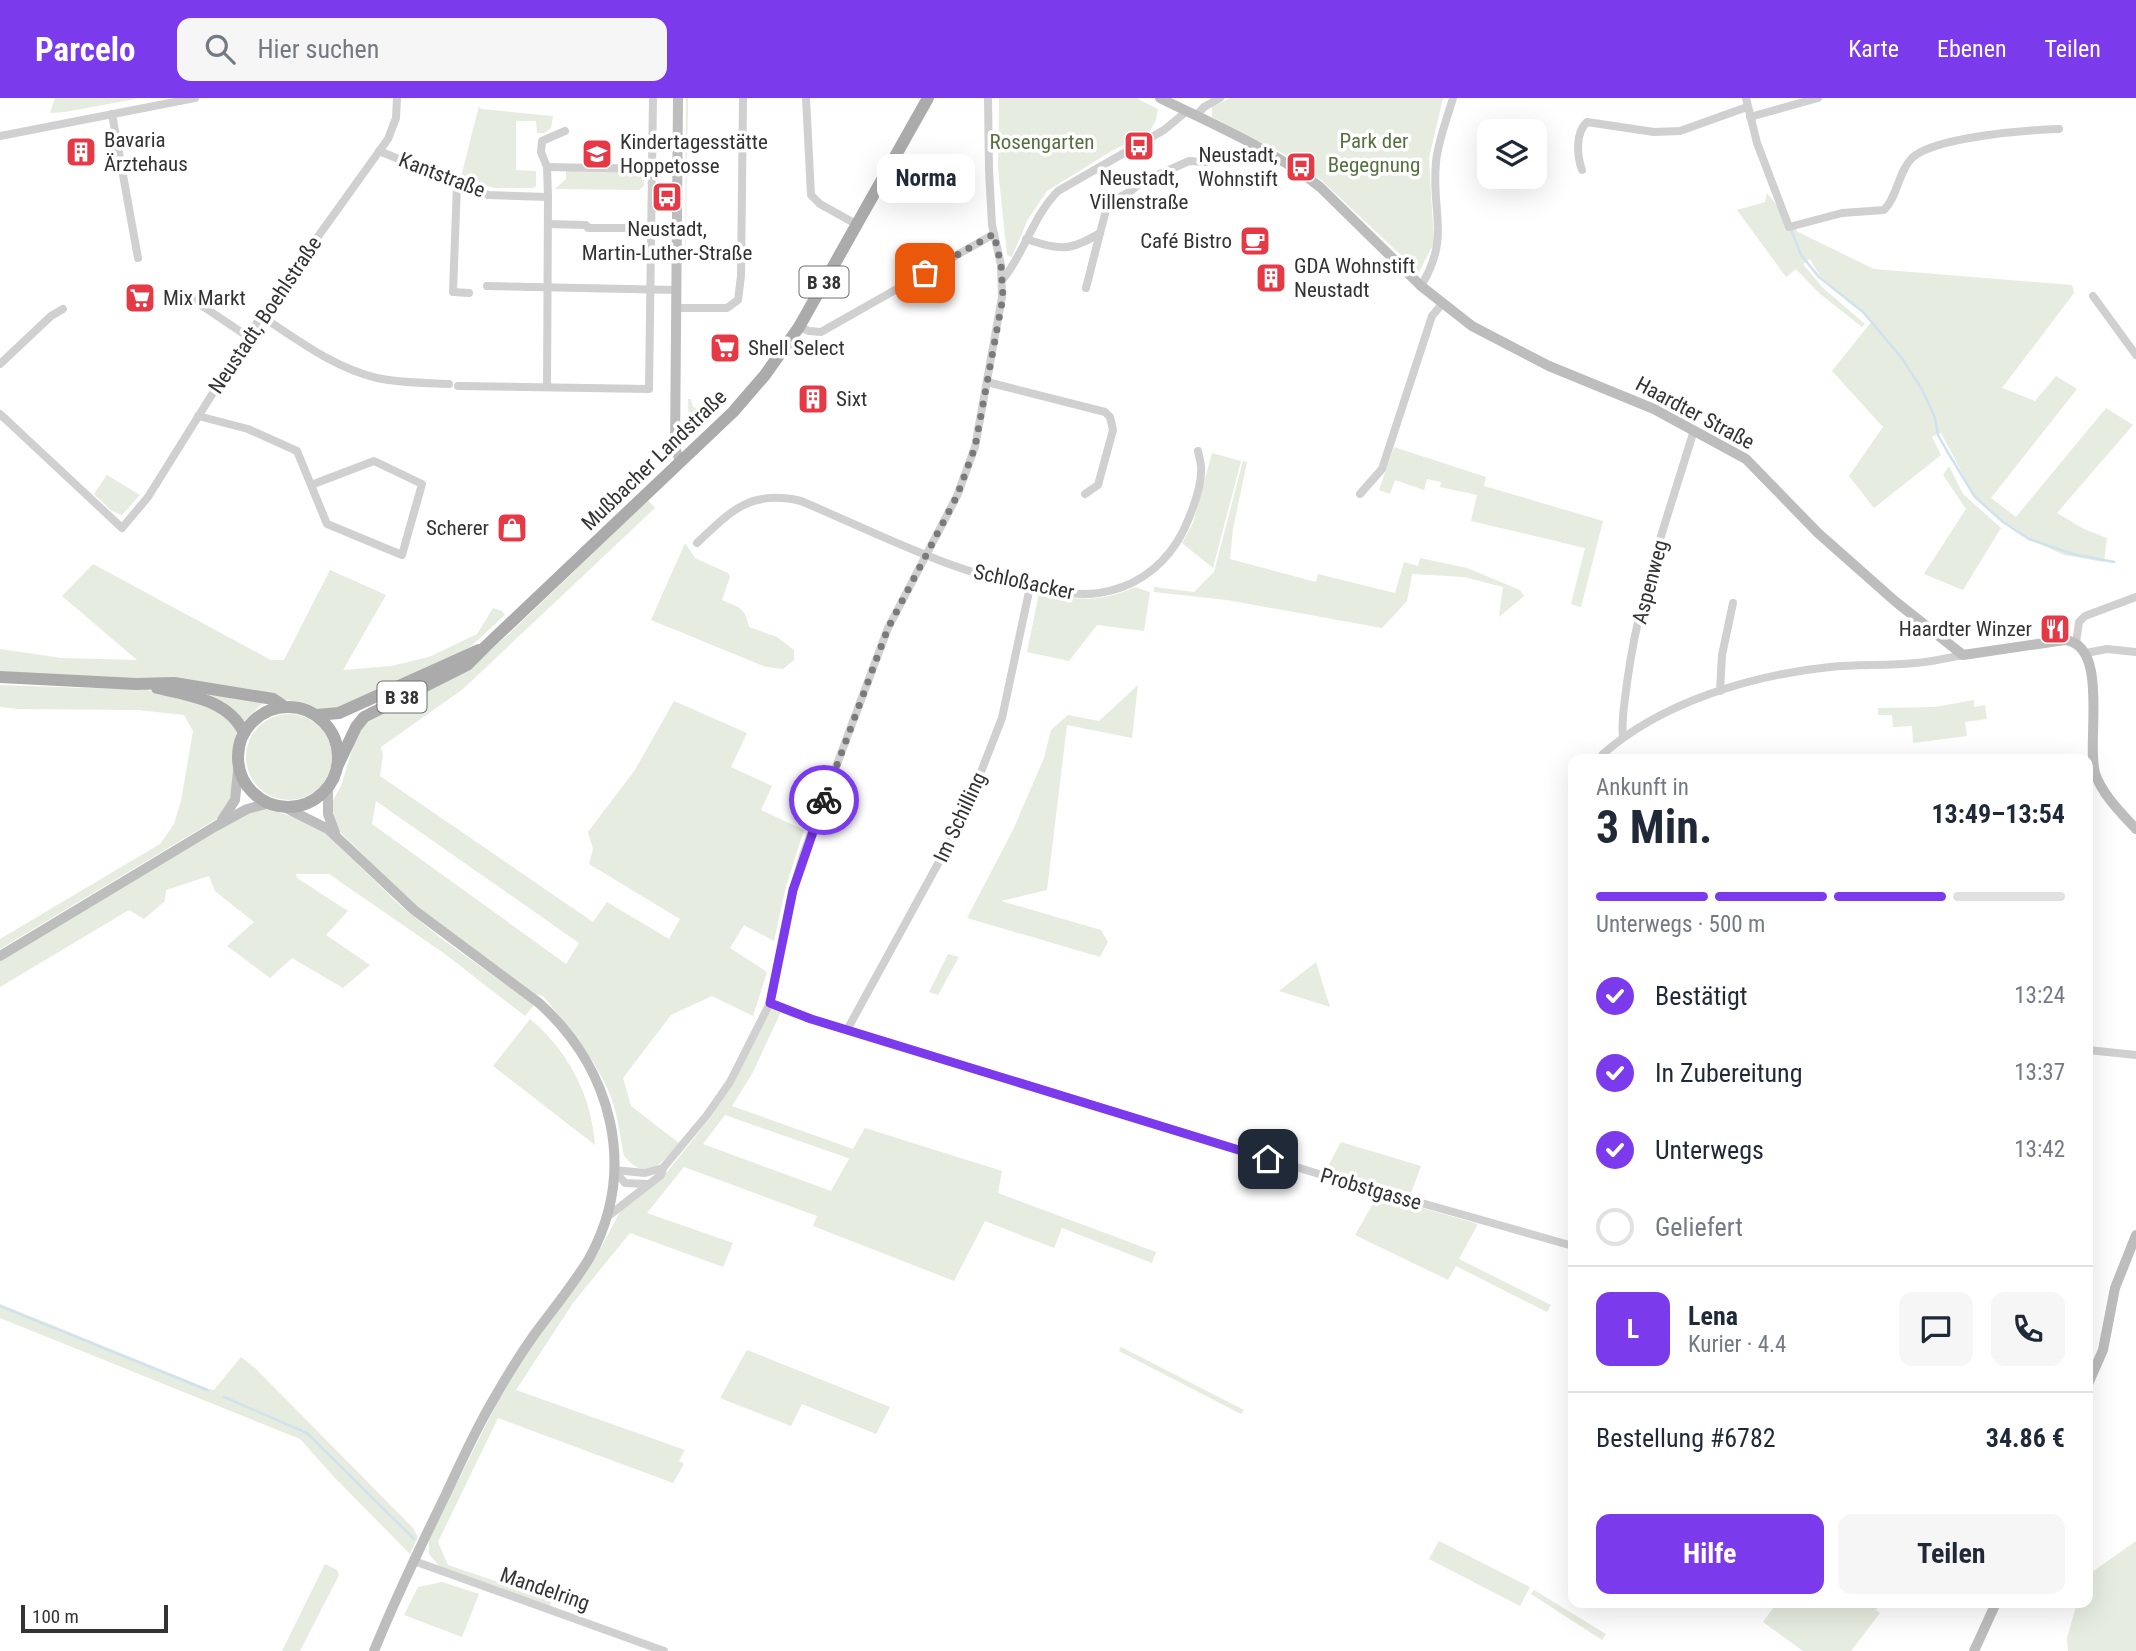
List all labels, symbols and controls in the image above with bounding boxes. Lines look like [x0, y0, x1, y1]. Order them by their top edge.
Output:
search box [177, 18, 667, 81]
text: Parcelo [35, 30, 135, 69]
icon: search [201, 30, 239, 68]
text: Hier suchen [257, 34, 379, 64]
text: Karte [1848, 35, 1899, 63]
text: Ebenen [1937, 35, 2007, 63]
text: Teilen [2045, 35, 2101, 63]
map controls [1477, 119, 1547, 189]
button: layers [1477, 119, 1547, 189]
place label: Bavaria Ärztehaus [104, 128, 188, 176]
bus stop icon: Neustadt, Villenstraße [1122, 129, 1156, 163]
park label: Park der Begegnung [1328, 129, 1420, 177]
place label: Kindertagesstätte Hoppetosse [620, 130, 768, 178]
park label: Rosengarten [990, 130, 1094, 154]
building icon: Bavaria Ärztehaus [64, 135, 98, 169]
school or university icon: Kindertagesstätte Hoppetosse [580, 137, 614, 171]
place label: Neustadt, Wohnstift [1198, 143, 1278, 191]
street label: Kantstraße [395, 148, 489, 202]
bus stop icon: Neustadt, Wohnstift [1284, 150, 1318, 184]
callout: Norma [876, 154, 974, 203]
text: Norma [895, 165, 957, 192]
place label: Neustadt, Villenstraße [1090, 166, 1189, 214]
bus stop icon: Neustadt, Martin-Luther-Straße [650, 180, 684, 214]
place label: Neustadt, Martin-Luther-Straße [582, 217, 753, 265]
cafe icon: Café Bistro [1238, 224, 1272, 258]
place label: Café Bistro [1140, 229, 1232, 253]
street label: Neustadt, Boehlstraße [204, 232, 326, 398]
pin [895, 243, 955, 303]
icon: bag [906, 254, 944, 292]
place label: GDA Wohnstift Neustadt [1294, 254, 1415, 302]
building icon: GDA Wohnstift Neustadt [1254, 261, 1288, 295]
road number: B 38 [800, 266, 848, 298]
supermarket icon: Mix Markt [123, 281, 157, 315]
place label: Mix Markt [163, 286, 246, 310]
supermarket icon: Shell Select [708, 331, 742, 365]
place label: Shell Select [748, 336, 845, 360]
street label: Haardter Straße [1632, 372, 1759, 454]
building icon: Sixt [796, 382, 830, 416]
street label: Mußbacher Landstraße [577, 385, 731, 535]
place label: Sixt [836, 387, 867, 411]
shop icon: Scherer [495, 511, 529, 545]
place label: Scherer [426, 516, 489, 540]
street label: Aspenweg [1627, 537, 1673, 627]
street label: Schloßacker [971, 560, 1077, 604]
restaurant icon: Haardter Winzer [2038, 612, 2072, 646]
place label: Haardter Winzer [1899, 617, 2032, 641]
road number: B 38 [378, 682, 426, 712]
courier [789, 765, 859, 835]
street label: Im Schilling [929, 768, 991, 866]
text: Ankunft in [1596, 774, 1689, 801]
icon: bike [805, 781, 843, 819]
text: 13:49–13:54 [1931, 799, 2065, 829]
text: 3 Min. [1596, 800, 1712, 854]
text: Unterwegs · 500 m [1596, 911, 1765, 938]
icon: check [1596, 977, 1634, 1015]
text: Bestätigt [1655, 981, 1748, 1011]
text: 13:24 [2014, 982, 2065, 1009]
icon: check [1596, 1054, 1634, 1092]
text: In Zubereitung [1655, 1058, 1803, 1088]
text: 13:37 [2014, 1059, 2065, 1086]
pin [1238, 1129, 1298, 1189]
icon: check [1596, 1131, 1634, 1169]
text: Unterwegs [1655, 1135, 1764, 1165]
text: 13:42 [2014, 1136, 2065, 1163]
icon: home [1249, 1140, 1287, 1178]
street label: Probstgasse [1318, 1163, 1424, 1215]
text: Geliefert [1655, 1212, 1743, 1242]
button: chat [1899, 1292, 1973, 1366]
button: phone [1991, 1292, 2065, 1366]
text: Lena [1688, 1301, 1738, 1331]
text: L [1627, 1314, 1639, 1344]
text: Kurier · 4.4 [1688, 1331, 1786, 1358]
text: Bestellung #6782 [1596, 1423, 1776, 1453]
text: 34.86 € [1986, 1423, 2065, 1453]
button: Hilfe [1596, 1514, 1824, 1594]
button: Teilen [1838, 1514, 2065, 1594]
street label: Mandelring [497, 1563, 593, 1615]
scale bar [21, 1602, 168, 1634]
text: 100 m [32, 1605, 79, 1628]

